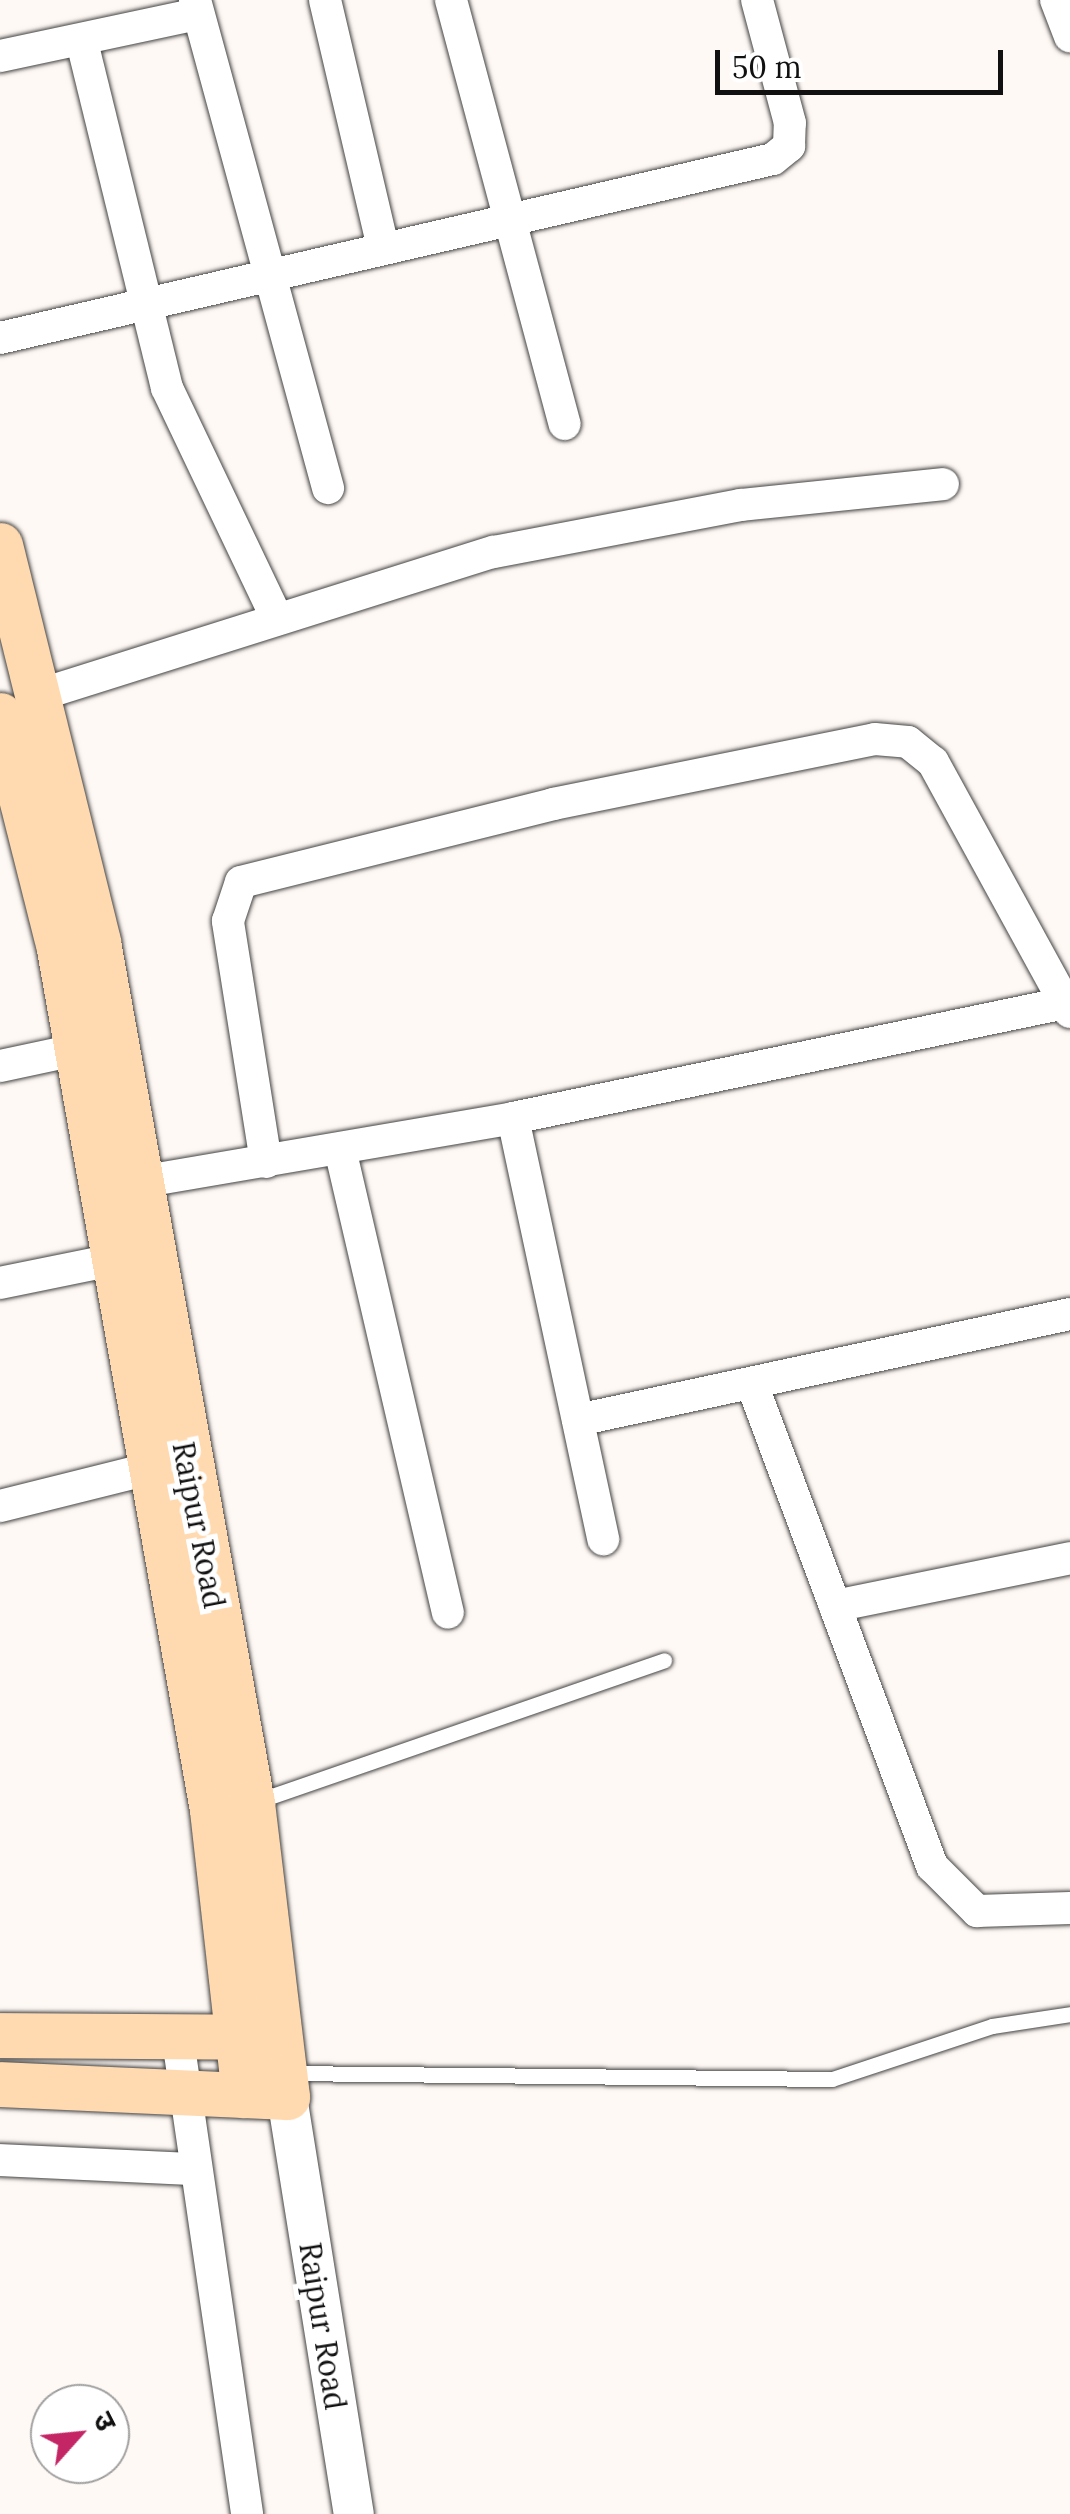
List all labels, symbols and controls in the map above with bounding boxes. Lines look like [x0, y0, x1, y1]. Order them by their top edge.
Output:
scale bar [720, 30, 1008, 92]
text: 50 m [732, 48, 802, 86]
street label: Raipur Road [165, 1439, 233, 1611]
street label: Raipur Road [292, 2240, 354, 2412]
north arrow [30, 2384, 130, 2484]
text: उ [85, 2406, 125, 2437]

